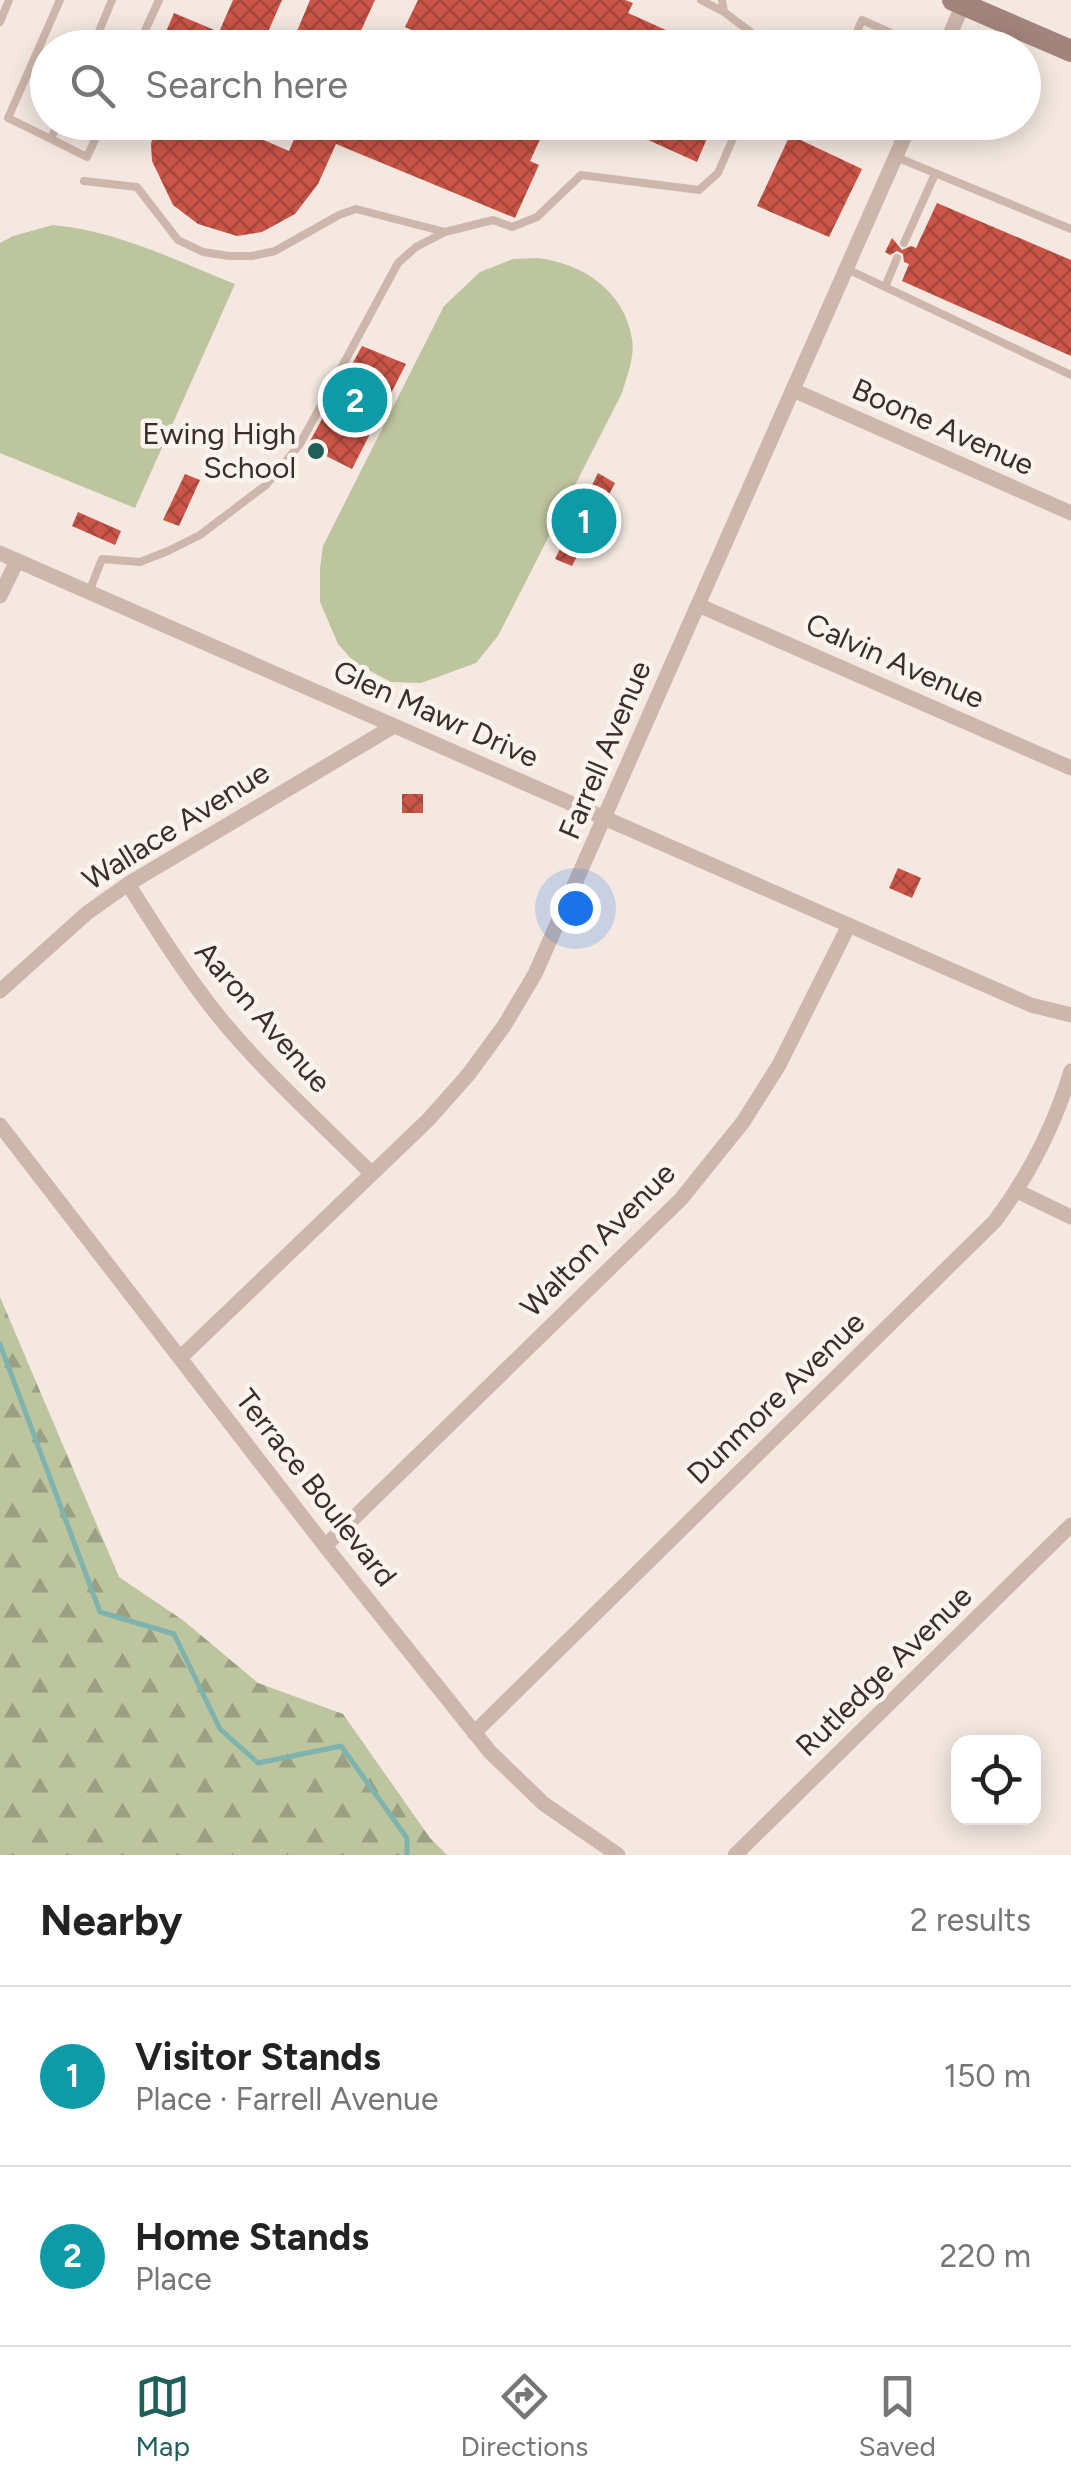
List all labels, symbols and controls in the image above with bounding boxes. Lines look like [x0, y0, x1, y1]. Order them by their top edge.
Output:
search box [30, 30, 1041, 140]
icon: search [65, 58, 120, 113]
text: Search here [145, 62, 348, 108]
pin: 2 [322, 362, 388, 438]
street label: Boone Avenue [847, 370, 1040, 483]
place label: Ewing High School [142, 415, 296, 486]
marker: Ewing High School [305, 440, 327, 462]
pin: 1 [552, 484, 616, 558]
street label: Calvin Avenue [800, 605, 990, 716]
street label: Glen Mawr Drive [328, 652, 545, 775]
street label: Farrell Avenue [550, 655, 659, 845]
street label: Wallace Avenue [76, 753, 276, 898]
your location [550, 883, 601, 934]
street label: Aaron Avenue [188, 933, 339, 1100]
street label: Walton Avenue [513, 1155, 683, 1325]
street label: Dunmore Avenue [679, 1304, 872, 1492]
street label: Terrace Boulevard [228, 1382, 405, 1594]
street label: Rutledge Avenue [788, 1577, 979, 1764]
map controls [951, 1735, 1041, 1825]
button: locate [951, 1735, 1041, 1825]
text: Nearby [40, 1895, 182, 1946]
text: 2 results [910, 1901, 1031, 1939]
text: Visitor Stands [135, 2034, 381, 2080]
text: 1 [66, 2057, 79, 2095]
text: 150 m [944, 2057, 1031, 2095]
text: Place · Farrell Avenue [135, 2080, 438, 2118]
text: Home Stands [135, 2214, 369, 2260]
text: 2 [63, 2237, 82, 2275]
text: 220 m [940, 2237, 1031, 2275]
text: Place [135, 2260, 212, 2298]
tab: Map [135, 2369, 190, 2463]
tab: Directions [461, 2369, 588, 2463]
tab: Saved [859, 2369, 936, 2463]

